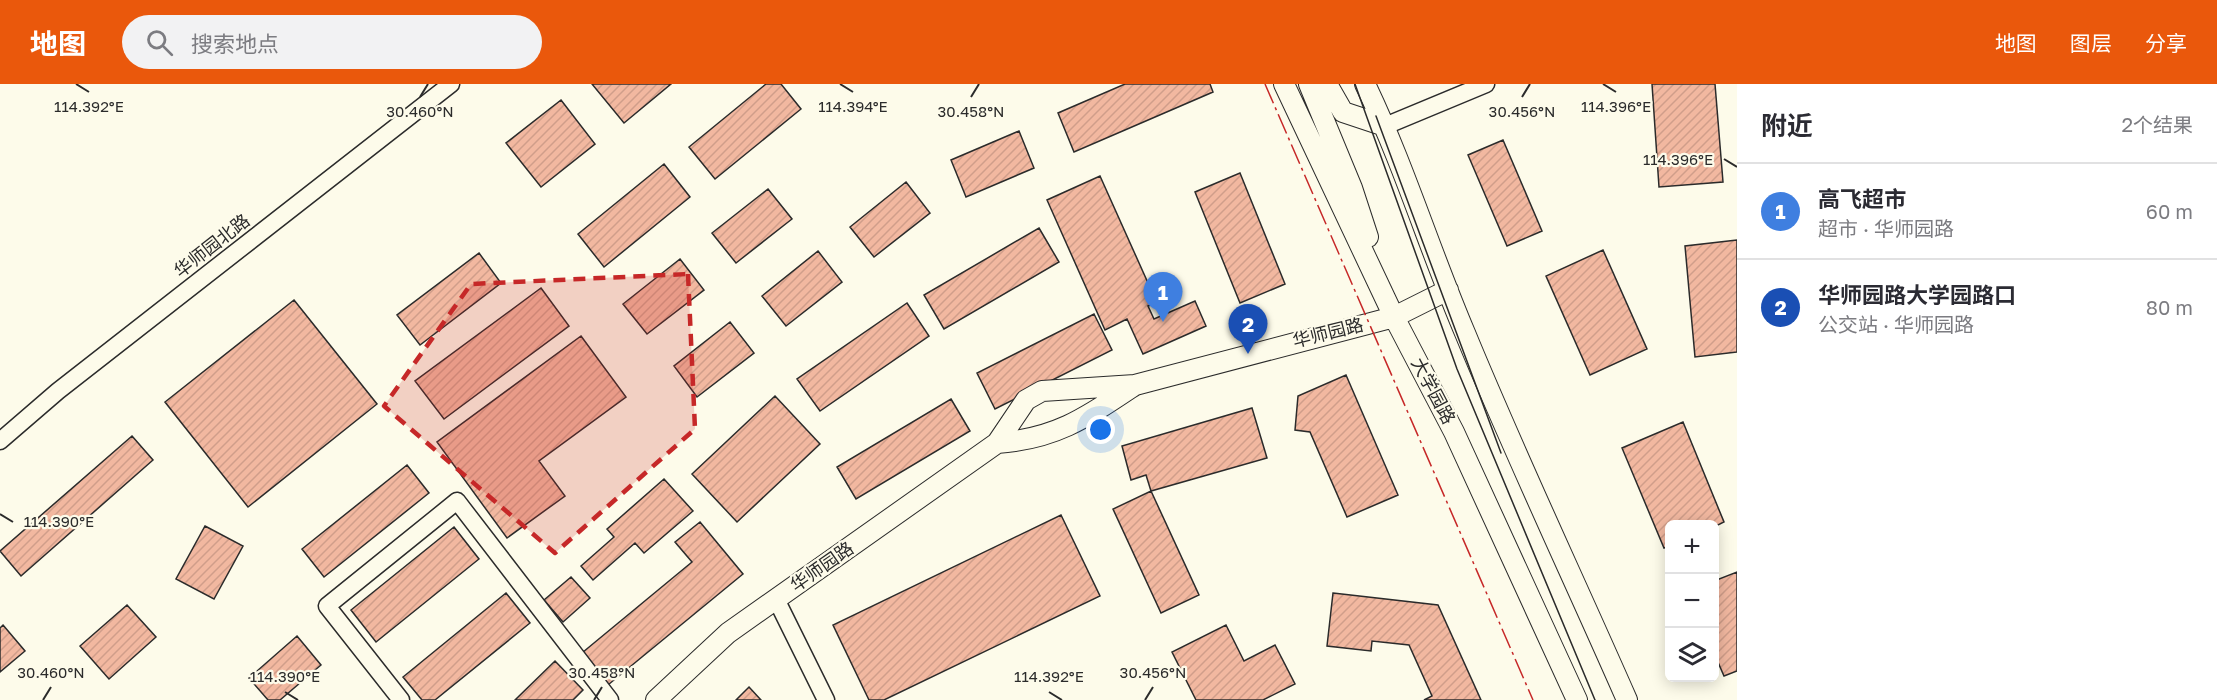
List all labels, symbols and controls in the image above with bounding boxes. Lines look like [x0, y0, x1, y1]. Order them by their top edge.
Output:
search box [122, 15, 542, 69]
icon: search [143, 26, 176, 59]
text: 地图 [30, 27, 86, 60]
text: 搜索地点 [191, 30, 279, 57]
text: 地图 [1995, 30, 2037, 56]
text: 图层 [2070, 30, 2112, 56]
text: 分享 [2145, 30, 2187, 56]
text: 114.392°E [54, 97, 124, 115]
text: 114.394°E [818, 97, 888, 115]
text: 114.396°E [1581, 97, 1651, 115]
text: 30.460°N [386, 102, 454, 120]
text: 30.458°N [938, 102, 1004, 120]
text: 30.456°N [1489, 102, 1555, 120]
text: 附近 [1761, 110, 1813, 141]
text: 2个结果 [2121, 112, 2193, 136]
text: 114.396°E [1643, 150, 1713, 168]
text: 高飞超市 [1818, 185, 1906, 212]
text: 1 [1775, 199, 1786, 223]
text: 60 m [2146, 199, 2193, 223]
street label: 华师园北路 [169, 209, 254, 282]
text: 超市 · 华师园路 [1818, 216, 1954, 240]
pin: 1 [1144, 272, 1182, 322]
text: 华师园路大学园路口 [1818, 281, 2016, 308]
text: 2 [1774, 295, 1787, 319]
text: 80 m [2146, 295, 2193, 319]
pin: 2 [1228, 304, 1268, 354]
text: 公交站 · 华师园路 [1818, 312, 1974, 336]
street label: 华师园路 [1290, 313, 1365, 351]
street label: 大学园路 [1407, 354, 1460, 427]
your location [1086, 415, 1115, 444]
text: 114.390°E [24, 512, 94, 530]
map controls [1665, 520, 1719, 682]
button: + [1665, 520, 1719, 574]
street label: 华师园路 [786, 537, 857, 596]
button: − [1665, 574, 1719, 628]
button: layers [1665, 628, 1719, 682]
text: 30.460°N [17, 663, 85, 681]
text: 30.458°N [569, 663, 635, 681]
text: 30.456°N [1120, 663, 1186, 681]
text: 114.390°E [250, 667, 320, 685]
text: 114.392°E [1014, 667, 1084, 685]

